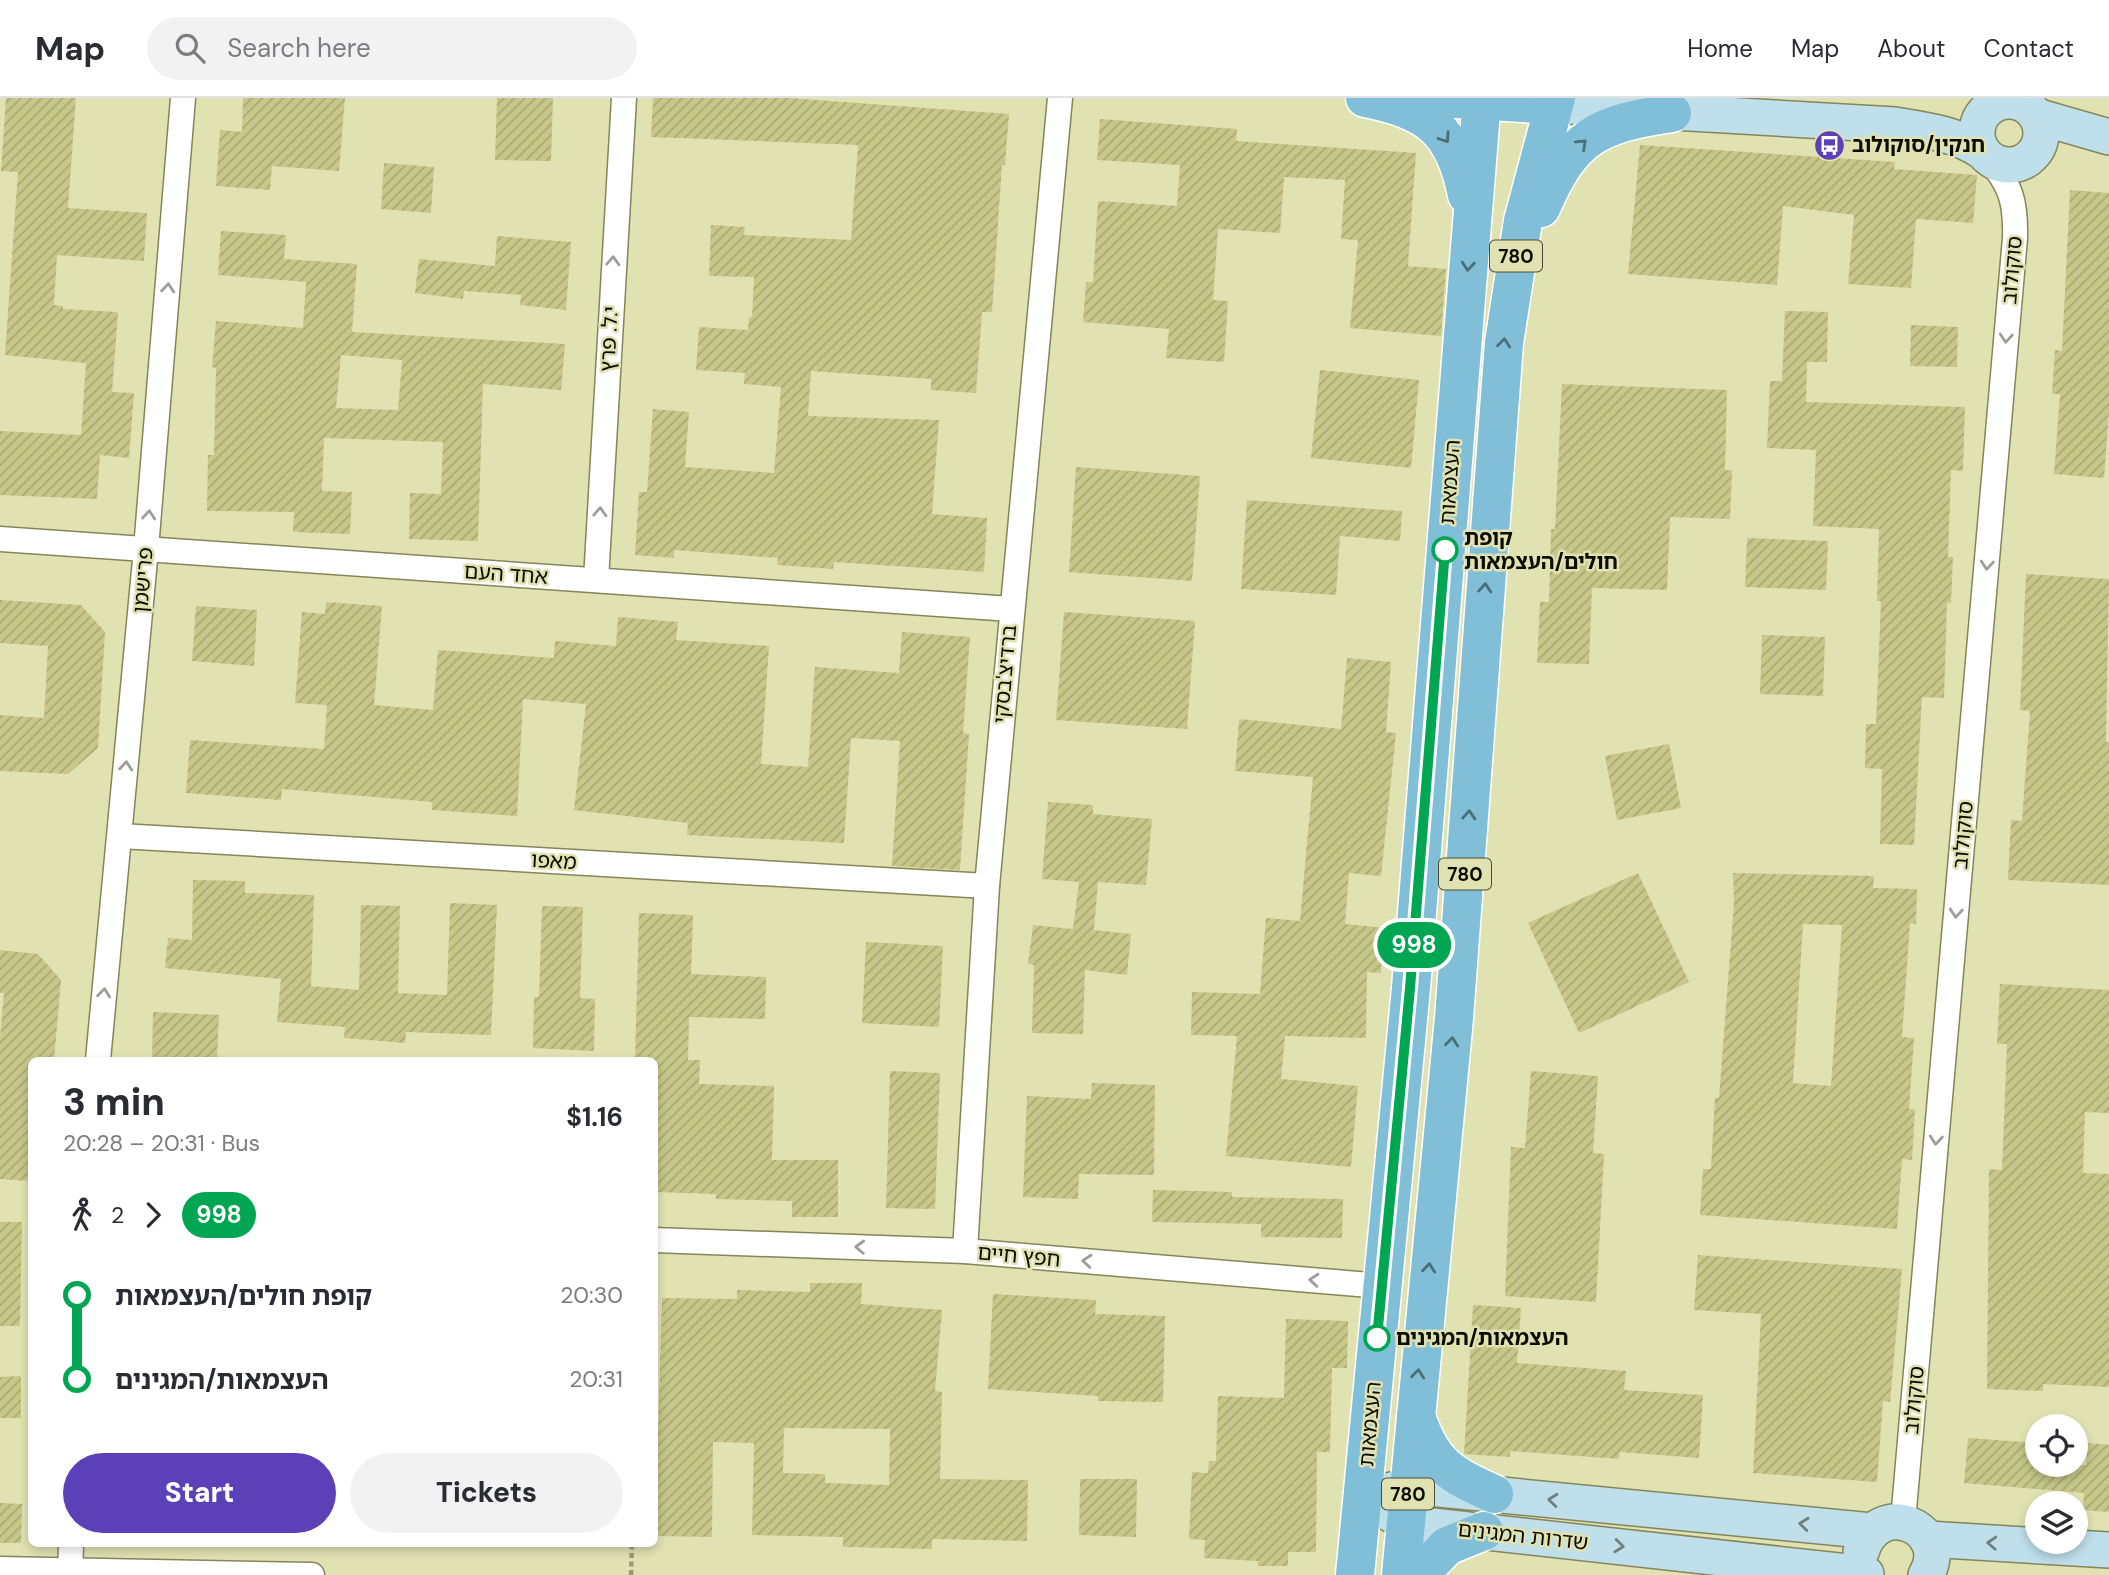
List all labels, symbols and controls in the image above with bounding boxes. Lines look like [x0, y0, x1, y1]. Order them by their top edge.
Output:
search box [147, 17, 637, 80]
text: Map [35, 27, 105, 70]
icon: search [171, 29, 209, 67]
text: Search here [227, 31, 371, 65]
text: Home [1687, 33, 1753, 64]
text: Map [1791, 33, 1839, 64]
text: About [1877, 33, 1946, 64]
text: Contact [1984, 33, 2074, 64]
bus stop icon: חנקין/סוקולוב [1812, 128, 1846, 162]
one-way arrow [1437, 130, 1450, 143]
place label: חנקין/סוקולוב [1852, 131, 1985, 159]
one-way arrow [1574, 140, 1587, 152]
street label: סוקולוב [1995, 235, 2029, 305]
road number: 780 [1490, 240, 1542, 272]
one-way arrow [605, 255, 620, 266]
one-way arrow [1461, 261, 1476, 272]
one-way arrow [160, 283, 175, 294]
street label: י.ל. פרץ [593, 305, 625, 373]
one-way arrow [1999, 332, 2014, 344]
one-way arrow [1496, 337, 1511, 348]
street label: העצמאות [1433, 439, 1467, 525]
one-way arrow [592, 507, 607, 518]
one-way arrow [141, 509, 156, 520]
place label: קופת חולים/העצמאות [1464, 524, 1618, 576]
marker: קופת חולים/העצמאות [1432, 537, 1458, 563]
street label: פרישמן [126, 546, 160, 614]
street label: אחד העם [463, 557, 549, 591]
one-way arrow [1980, 559, 1995, 570]
one-way arrow [1477, 582, 1492, 593]
street label: ברדיצ'בסקי [987, 623, 1023, 725]
one-way arrow [118, 760, 133, 771]
street label: סוקולוב [1946, 800, 1980, 870]
one-way arrow [1461, 809, 1476, 820]
street label: מאפו [530, 846, 578, 876]
road number: 780 [1439, 859, 1491, 890]
one-way arrow [1949, 908, 1964, 919]
line badge: 998 [1374, 922, 1454, 968]
text: 998 [1391, 929, 1437, 960]
one-way arrow [97, 987, 112, 998]
one-way arrow [1444, 1036, 1459, 1047]
text: 3 min [63, 1077, 165, 1127]
text: $1.16 [566, 1100, 623, 1134]
text: 20:28 – 20:31 · Bus [63, 1128, 260, 1158]
one-way arrow [1929, 1135, 1944, 1146]
icon: walk [63, 1196, 101, 1234]
icon: forward [134, 1196, 172, 1234]
text: 998 [196, 1199, 242, 1230]
text: 2 [111, 1200, 124, 1230]
street label: חפץ חיים [976, 1238, 1062, 1274]
one-way arrow [854, 1240, 865, 1255]
one-way arrow [1081, 1254, 1092, 1269]
one-way arrow [1421, 1262, 1436, 1273]
one-way arrow [1308, 1273, 1319, 1288]
text: קופת חולים/העצמאות [115, 1279, 372, 1313]
text: 20:30 [560, 1280, 623, 1310]
place label: העצמאות/המגינים [1396, 1324, 1569, 1352]
marker: העצמאות/המגינים [1364, 1325, 1390, 1351]
text: העצמאות/המגינים [115, 1363, 329, 1397]
text: 20:31 [569, 1364, 623, 1394]
street label: סוקולוב [1897, 1365, 1931, 1435]
one-way arrow [1411, 1368, 1426, 1380]
street label: העצמאות [1352, 1380, 1388, 1468]
map controls [2025, 1414, 2088, 1554]
button: locate [2025, 1414, 2088, 1477]
button: Start [63, 1453, 336, 1533]
button: Tickets [350, 1453, 623, 1533]
road number: 780 [1382, 1478, 1434, 1510]
button: layers [2025, 1491, 2088, 1554]
one-way arrow [1547, 1493, 1558, 1508]
street label: שדרות המגינים [1456, 1515, 1590, 1557]
one-way arrow [1798, 1517, 1810, 1532]
one-way arrow [1986, 1535, 1997, 1550]
one-way arrow [1613, 1539, 1625, 1554]

